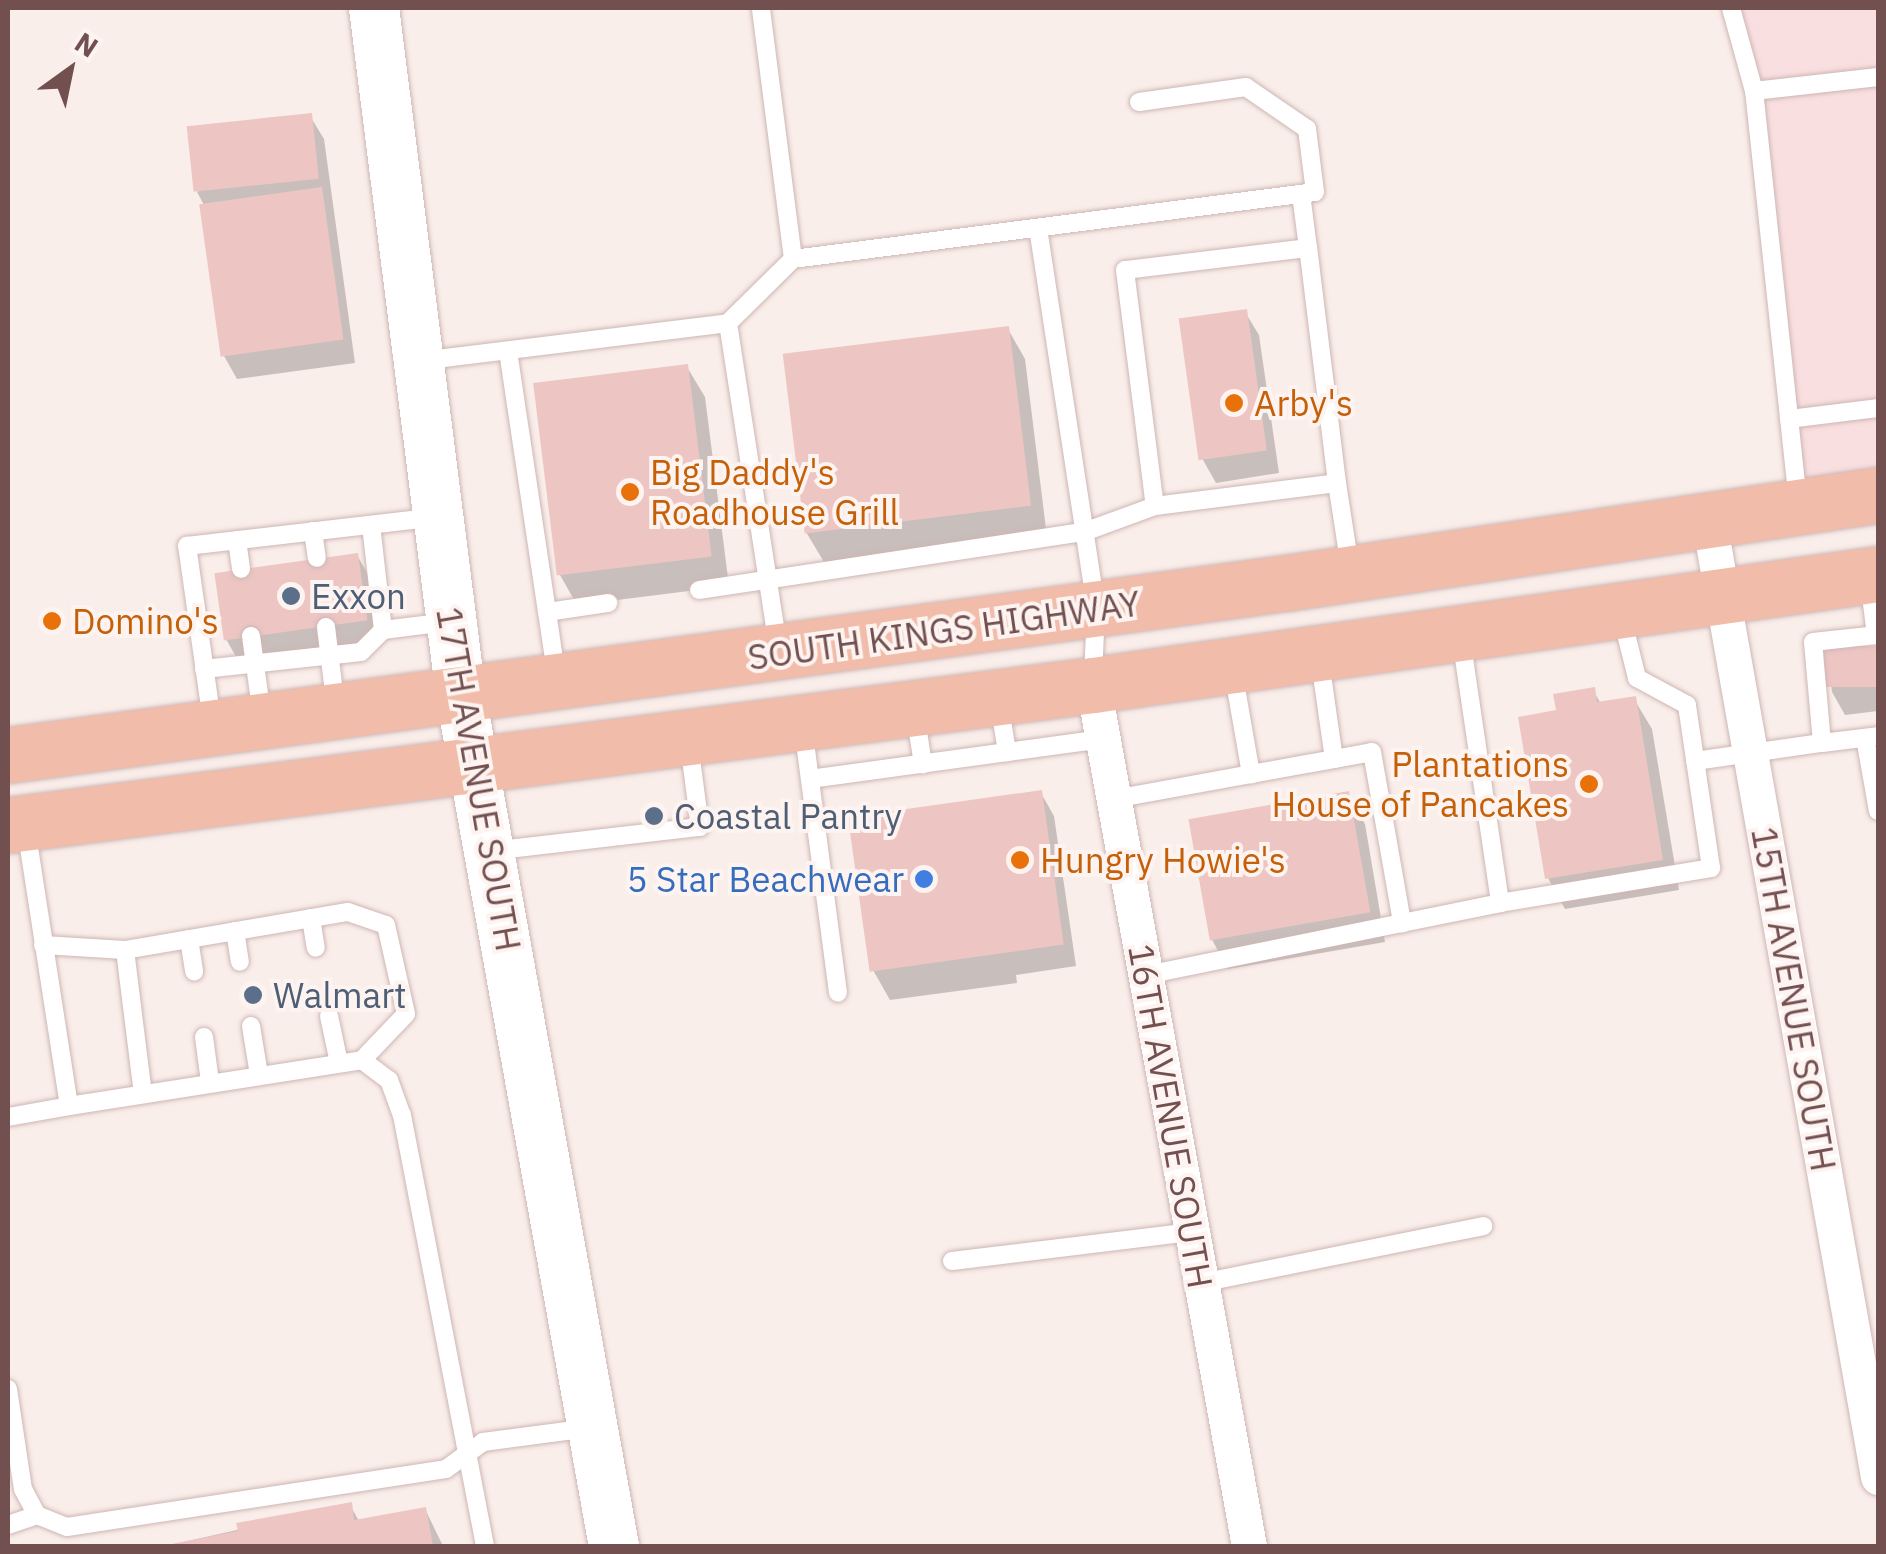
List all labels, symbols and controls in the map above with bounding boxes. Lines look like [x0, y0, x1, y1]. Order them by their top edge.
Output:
north arrow [20, 20, 120, 120]
text: N [68, 23, 105, 65]
place label: Arby's [1254, 382, 1353, 424]
marker: Arby's [1223, 392, 1245, 414]
place label: Big Daddy's Roadhouse Grill [650, 451, 899, 533]
marker: Big Daddy's Roadhouse Grill [619, 481, 641, 503]
place label: Exxon [311, 575, 406, 617]
street label: SOUTH KINGS HIGHWAY [745, 582, 1143, 678]
marker: Exxon [280, 585, 302, 607]
place label: Domino's [72, 600, 219, 642]
street label: 17TH AVENUE SOUTH [428, 604, 530, 954]
marker: Domino's [41, 610, 63, 632]
place label: Plantations House of Pancakes [1271, 743, 1569, 825]
marker: Plantations House of Pancakes [1578, 773, 1600, 795]
place label: Coastal Pantry [674, 795, 902, 837]
marker: Coastal Pantry [643, 805, 665, 827]
street label: 15TH AVENUE SOUTH [1743, 824, 1845, 1174]
place label: Hungry Howie's [1040, 839, 1286, 881]
marker: Hungry Howie's [1009, 849, 1031, 871]
place label: 5 Star Beachwear [627, 858, 904, 900]
marker: 5 Star Beachwear [913, 868, 935, 890]
street label: 16TH AVENUE SOUTH [1120, 941, 1222, 1291]
place label: Walmart [273, 974, 407, 1016]
marker: Walmart [242, 984, 264, 1006]

